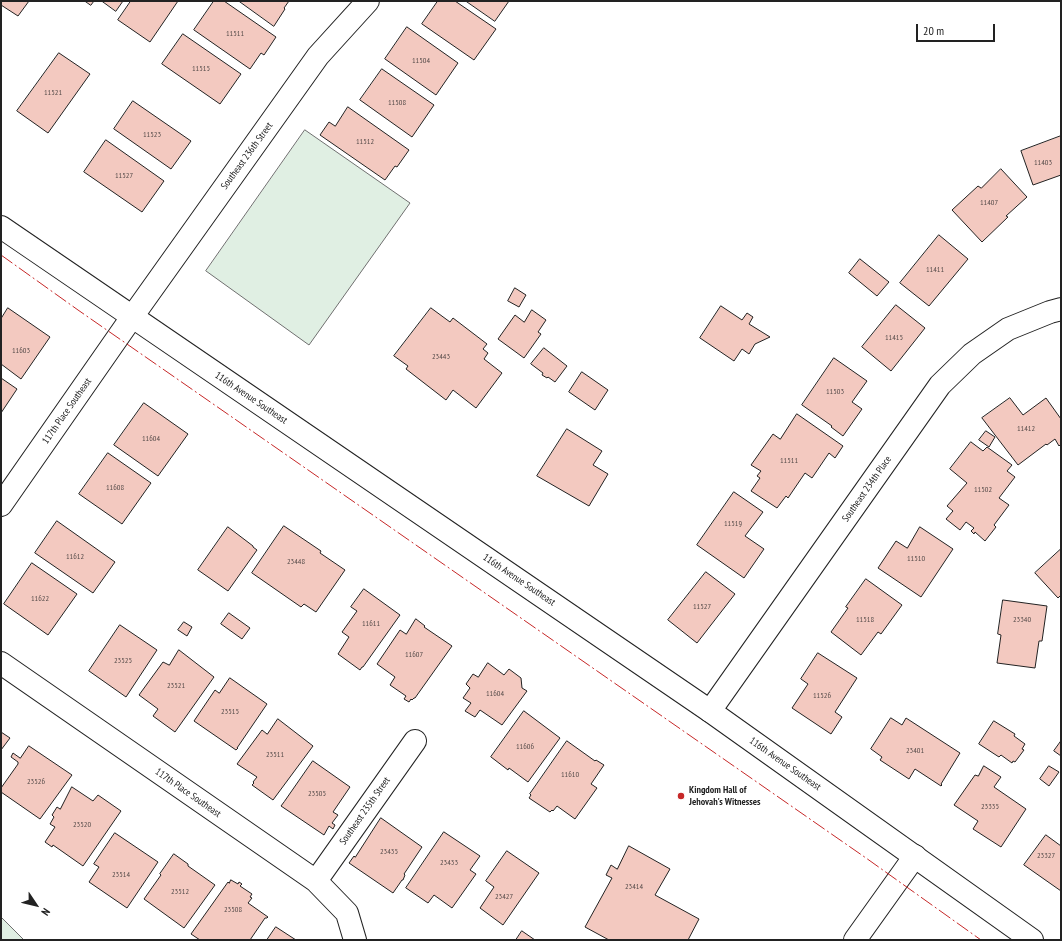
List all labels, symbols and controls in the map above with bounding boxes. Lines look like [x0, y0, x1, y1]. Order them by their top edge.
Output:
scale bar [918, 16, 997, 42]
text: 20 m [923, 23, 944, 38]
house number: 11511 [226, 29, 244, 39]
house number: 11504 [412, 56, 430, 66]
house number: 11515 [192, 64, 210, 74]
house number: 11521 [44, 88, 62, 98]
house number: 11508 [388, 98, 406, 108]
street label: Southeast 236th Street [219, 120, 275, 192]
house number: 11523 [143, 130, 161, 140]
house number: 11512 [356, 137, 374, 147]
house number: 11403 [1034, 158, 1052, 168]
house number: 11527 [115, 171, 133, 181]
house number: 11407 [980, 198, 998, 208]
house number: 11411 [926, 265, 944, 275]
house number: 11415 [885, 333, 903, 343]
house number: 11603 [12, 346, 30, 356]
house number: 23443 [432, 352, 450, 362]
street label: 116th Avenue Southeast [213, 369, 289, 427]
street label: 117th Place Southeast [40, 376, 94, 446]
house number: 11503 [826, 387, 844, 397]
house number: 11412 [1017, 424, 1035, 434]
house number: 11604 [142, 434, 160, 444]
street label: Southeast 234th Place [840, 454, 894, 524]
house number: 11511 [780, 456, 798, 466]
house number: 11608 [106, 483, 124, 493]
house number: 11502 [974, 485, 992, 495]
house number: 11519 [724, 519, 742, 529]
street label: 116th Avenue Southeast [481, 551, 557, 609]
house number: 11612 [66, 552, 84, 562]
house number: 11510 [907, 554, 925, 564]
house number: 23448 [287, 557, 305, 567]
house number: 11622 [31, 594, 49, 604]
house number: 11527 [693, 602, 711, 612]
house number: 11518 [856, 615, 874, 625]
house number: 23340 [1013, 615, 1031, 625]
house number: 11611 [362, 619, 380, 629]
house number: 11607 [405, 650, 423, 660]
house number: 23525 [114, 656, 132, 666]
house number: 23521 [167, 681, 185, 691]
house number: 11604 [486, 689, 504, 699]
house number: 11526 [813, 691, 831, 701]
house number: 23515 [221, 707, 239, 717]
street label: 116th Avenue Southeast [747, 735, 823, 793]
house number: 11606 [516, 742, 534, 752]
house number: 23401 [906, 746, 924, 756]
house number: 23511 [266, 750, 284, 760]
street label: 117th Place Southeast [153, 766, 223, 820]
house number: 11610 [561, 770, 579, 780]
street label: Southeast 235th Street [337, 775, 393, 847]
house number: 23526 [27, 777, 45, 787]
place label: Kingdom Hall of Jehovah's Witnesses [689, 784, 761, 808]
house number: 23505 [308, 789, 326, 799]
marker: Kingdom Hall of Jehovah's Witnesses [676, 791, 686, 801]
house number: 23335 [981, 802, 999, 812]
house number: 23520 [73, 820, 91, 830]
house number: 23435 [380, 847, 398, 857]
house number: 23327 [1037, 851, 1055, 861]
house number: 23433 [440, 858, 458, 868]
house number: 23514 [112, 870, 130, 880]
house number: 23414 [625, 882, 643, 892]
north arrow [16, 885, 56, 925]
house number: 23512 [171, 887, 189, 897]
house number: 23427 [495, 892, 513, 902]
text: N [38, 905, 53, 918]
house number: 23508 [224, 905, 242, 915]

